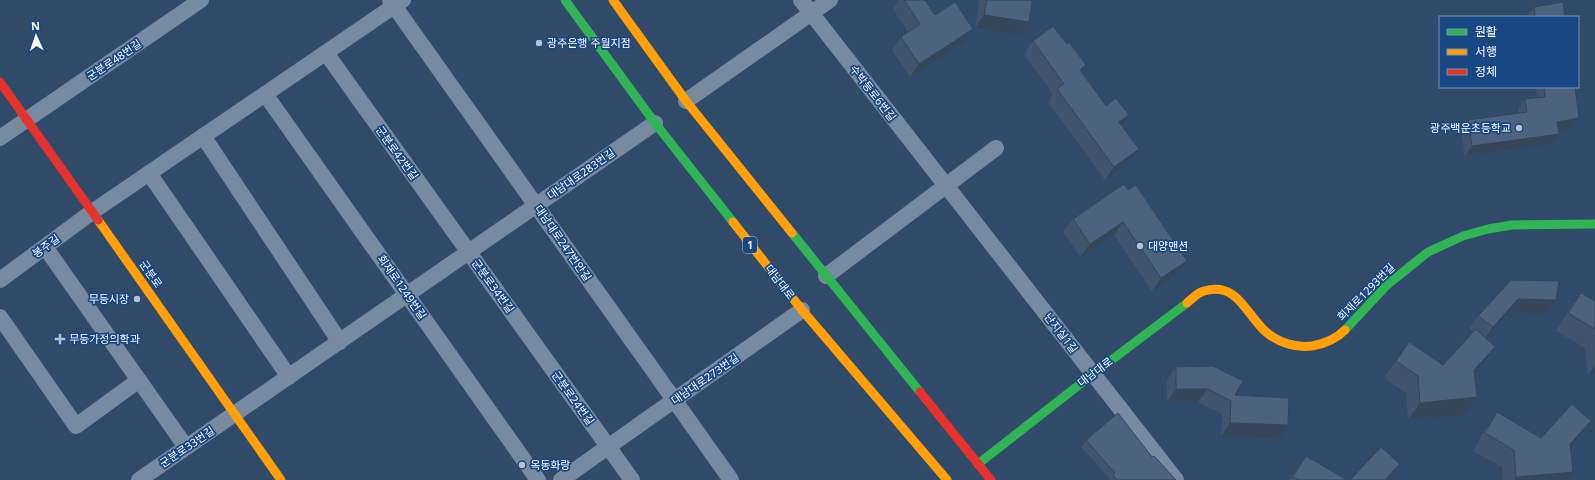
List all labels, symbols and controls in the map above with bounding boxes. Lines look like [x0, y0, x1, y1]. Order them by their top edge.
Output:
north arrow [16, 16, 56, 56]
legend [1439, 16, 1579, 88]
text: N [31, 18, 40, 33]
text: 원활 [1475, 23, 1497, 40]
place label: 광주은행 주월지점 [547, 35, 631, 50]
street label: 군분로48번길 [83, 36, 144, 83]
marker: 광주은행 주월지점 [534, 38, 544, 48]
text: 서행 [1475, 43, 1497, 60]
street label: 수박등로6번길 [847, 62, 900, 124]
text: 정체 [1475, 63, 1497, 80]
place label: 광주백운초등학교 [1430, 120, 1511, 135]
street label: 군분로42번길 [373, 123, 422, 183]
marker: 광주백운초등학교 [1514, 123, 1524, 133]
street label: 대남대로283번길 [544, 145, 618, 203]
street label: 대남대로247번안길 [532, 202, 595, 284]
street label: 봉주길 [29, 231, 62, 261]
road number: 1 [743, 237, 757, 253]
place label: 대양맨션 [1148, 238, 1188, 253]
marker: 대양맨션 [1135, 241, 1145, 251]
street label: 회재로1249번길 [375, 251, 430, 322]
street label: 군분로34번길 [469, 256, 518, 316]
street label: 군분로 [137, 257, 166, 290]
street label: 회재로1293번길 [1334, 260, 1398, 324]
street label: 대남대로 [762, 261, 799, 302]
place label: 무등시장 [89, 291, 129, 306]
marker: 무등시장 [132, 294, 142, 304]
street label: 난지실1길 [1041, 310, 1082, 356]
place label: 무등가정의학과 [69, 331, 140, 346]
marker: 무등가정의학과 [54, 333, 66, 345]
street label: 대남대로273번길 [668, 350, 742, 408]
street label: 대남대로 [1074, 353, 1115, 390]
street label: 군분로24번길 [549, 368, 598, 428]
street label: 군분로33번길 [156, 423, 217, 470]
place label: 옥동화랑 [530, 457, 570, 472]
marker: 옥동화랑 [517, 460, 527, 470]

